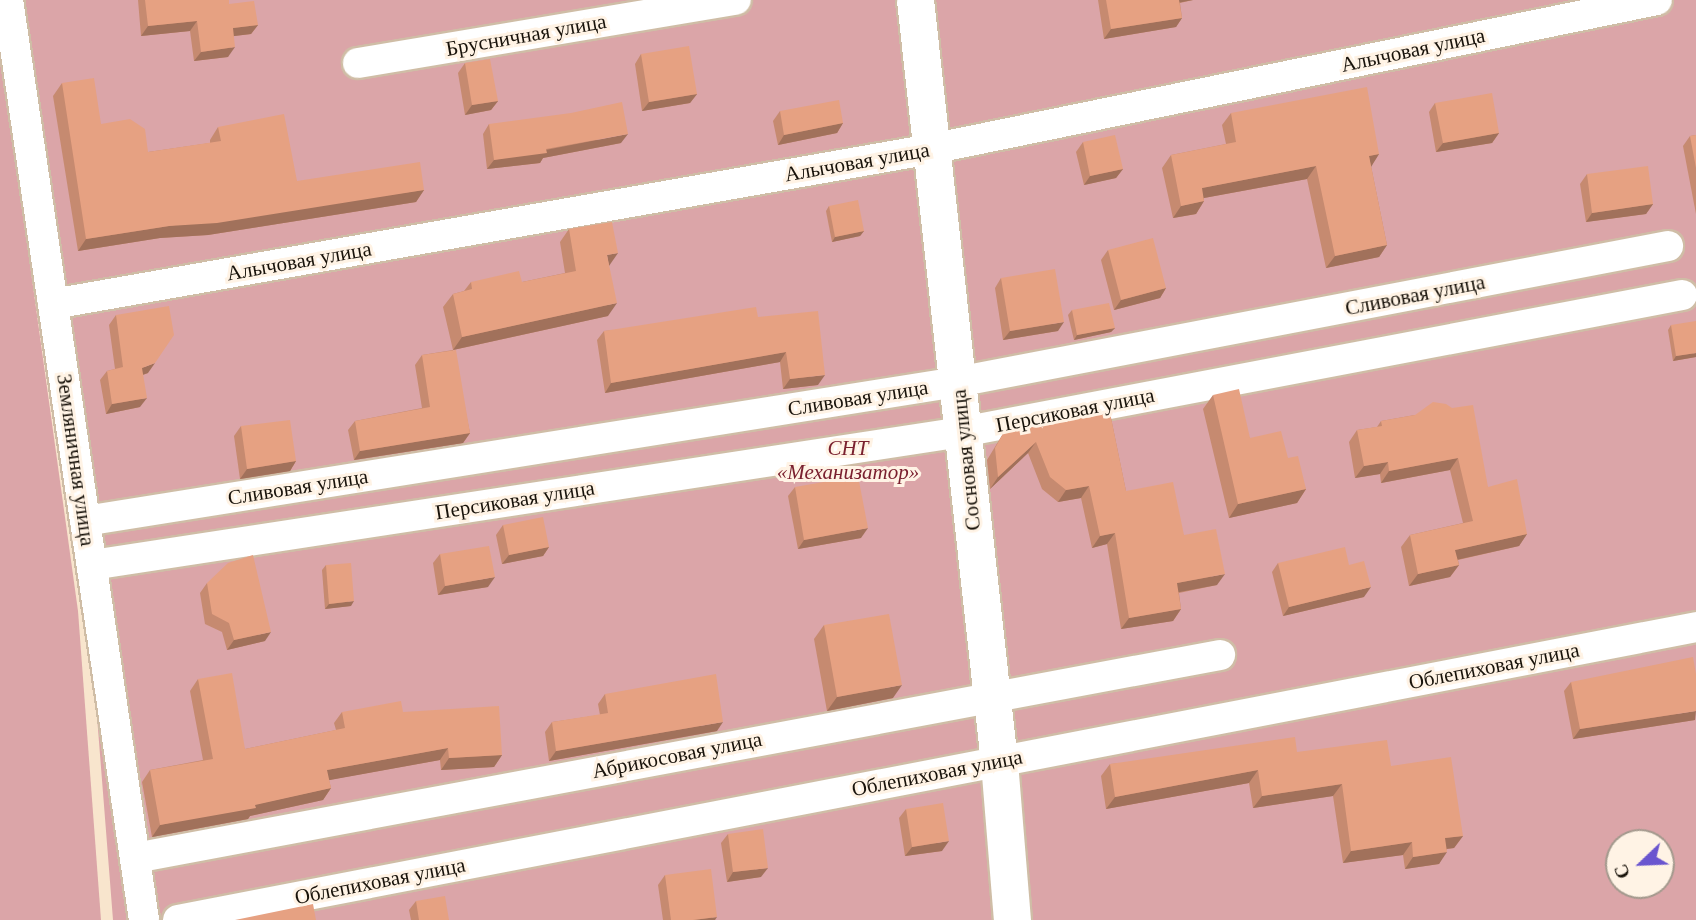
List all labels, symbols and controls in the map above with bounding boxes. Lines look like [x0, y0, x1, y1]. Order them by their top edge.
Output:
street label: Брусничная улица [444, 8, 608, 62]
street label: Алычовая улица [1339, 22, 1487, 78]
street label: Алычовая улица [783, 137, 931, 187]
street label: Алычовая улица [225, 236, 373, 286]
street label: Сливовая улица [1343, 269, 1487, 321]
street label: Земляничная улица [51, 372, 101, 548]
street label: Сливовая улица [786, 374, 930, 422]
street label: Персиковая улица [994, 382, 1156, 438]
street label: Сосновая улица [946, 388, 986, 532]
park label: СНТ «Механизатор» [777, 435, 919, 485]
street label: Сливовая улица [226, 463, 370, 511]
street label: Персиковая улица [434, 475, 596, 525]
street label: Облепиховая улица [1406, 637, 1582, 695]
street label: Абрикосовая улица [590, 726, 764, 784]
street label: Облепиховая улица [849, 744, 1025, 802]
north arrow [1605, 829, 1675, 899]
street label: Облепиховая улица [292, 852, 468, 910]
text: С [1610, 861, 1634, 882]

